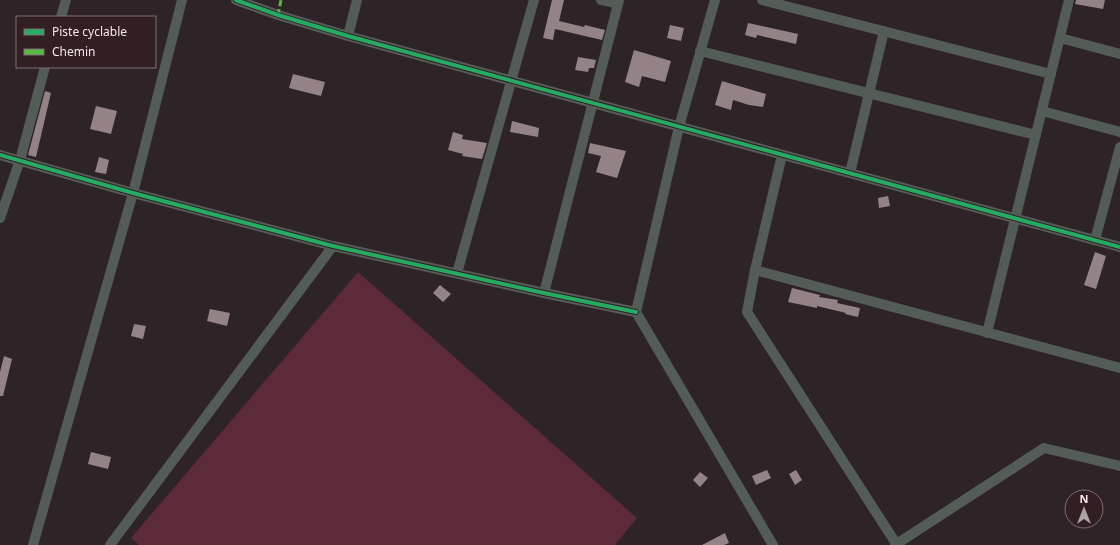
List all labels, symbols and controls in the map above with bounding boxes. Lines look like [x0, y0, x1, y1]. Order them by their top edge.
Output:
legend [16, 16, 156, 68]
text: Piste cyclable [52, 23, 127, 40]
text: Chemin [52, 43, 96, 60]
north arrow [1064, 489, 1104, 529]
text: N [1080, 491, 1088, 506]

